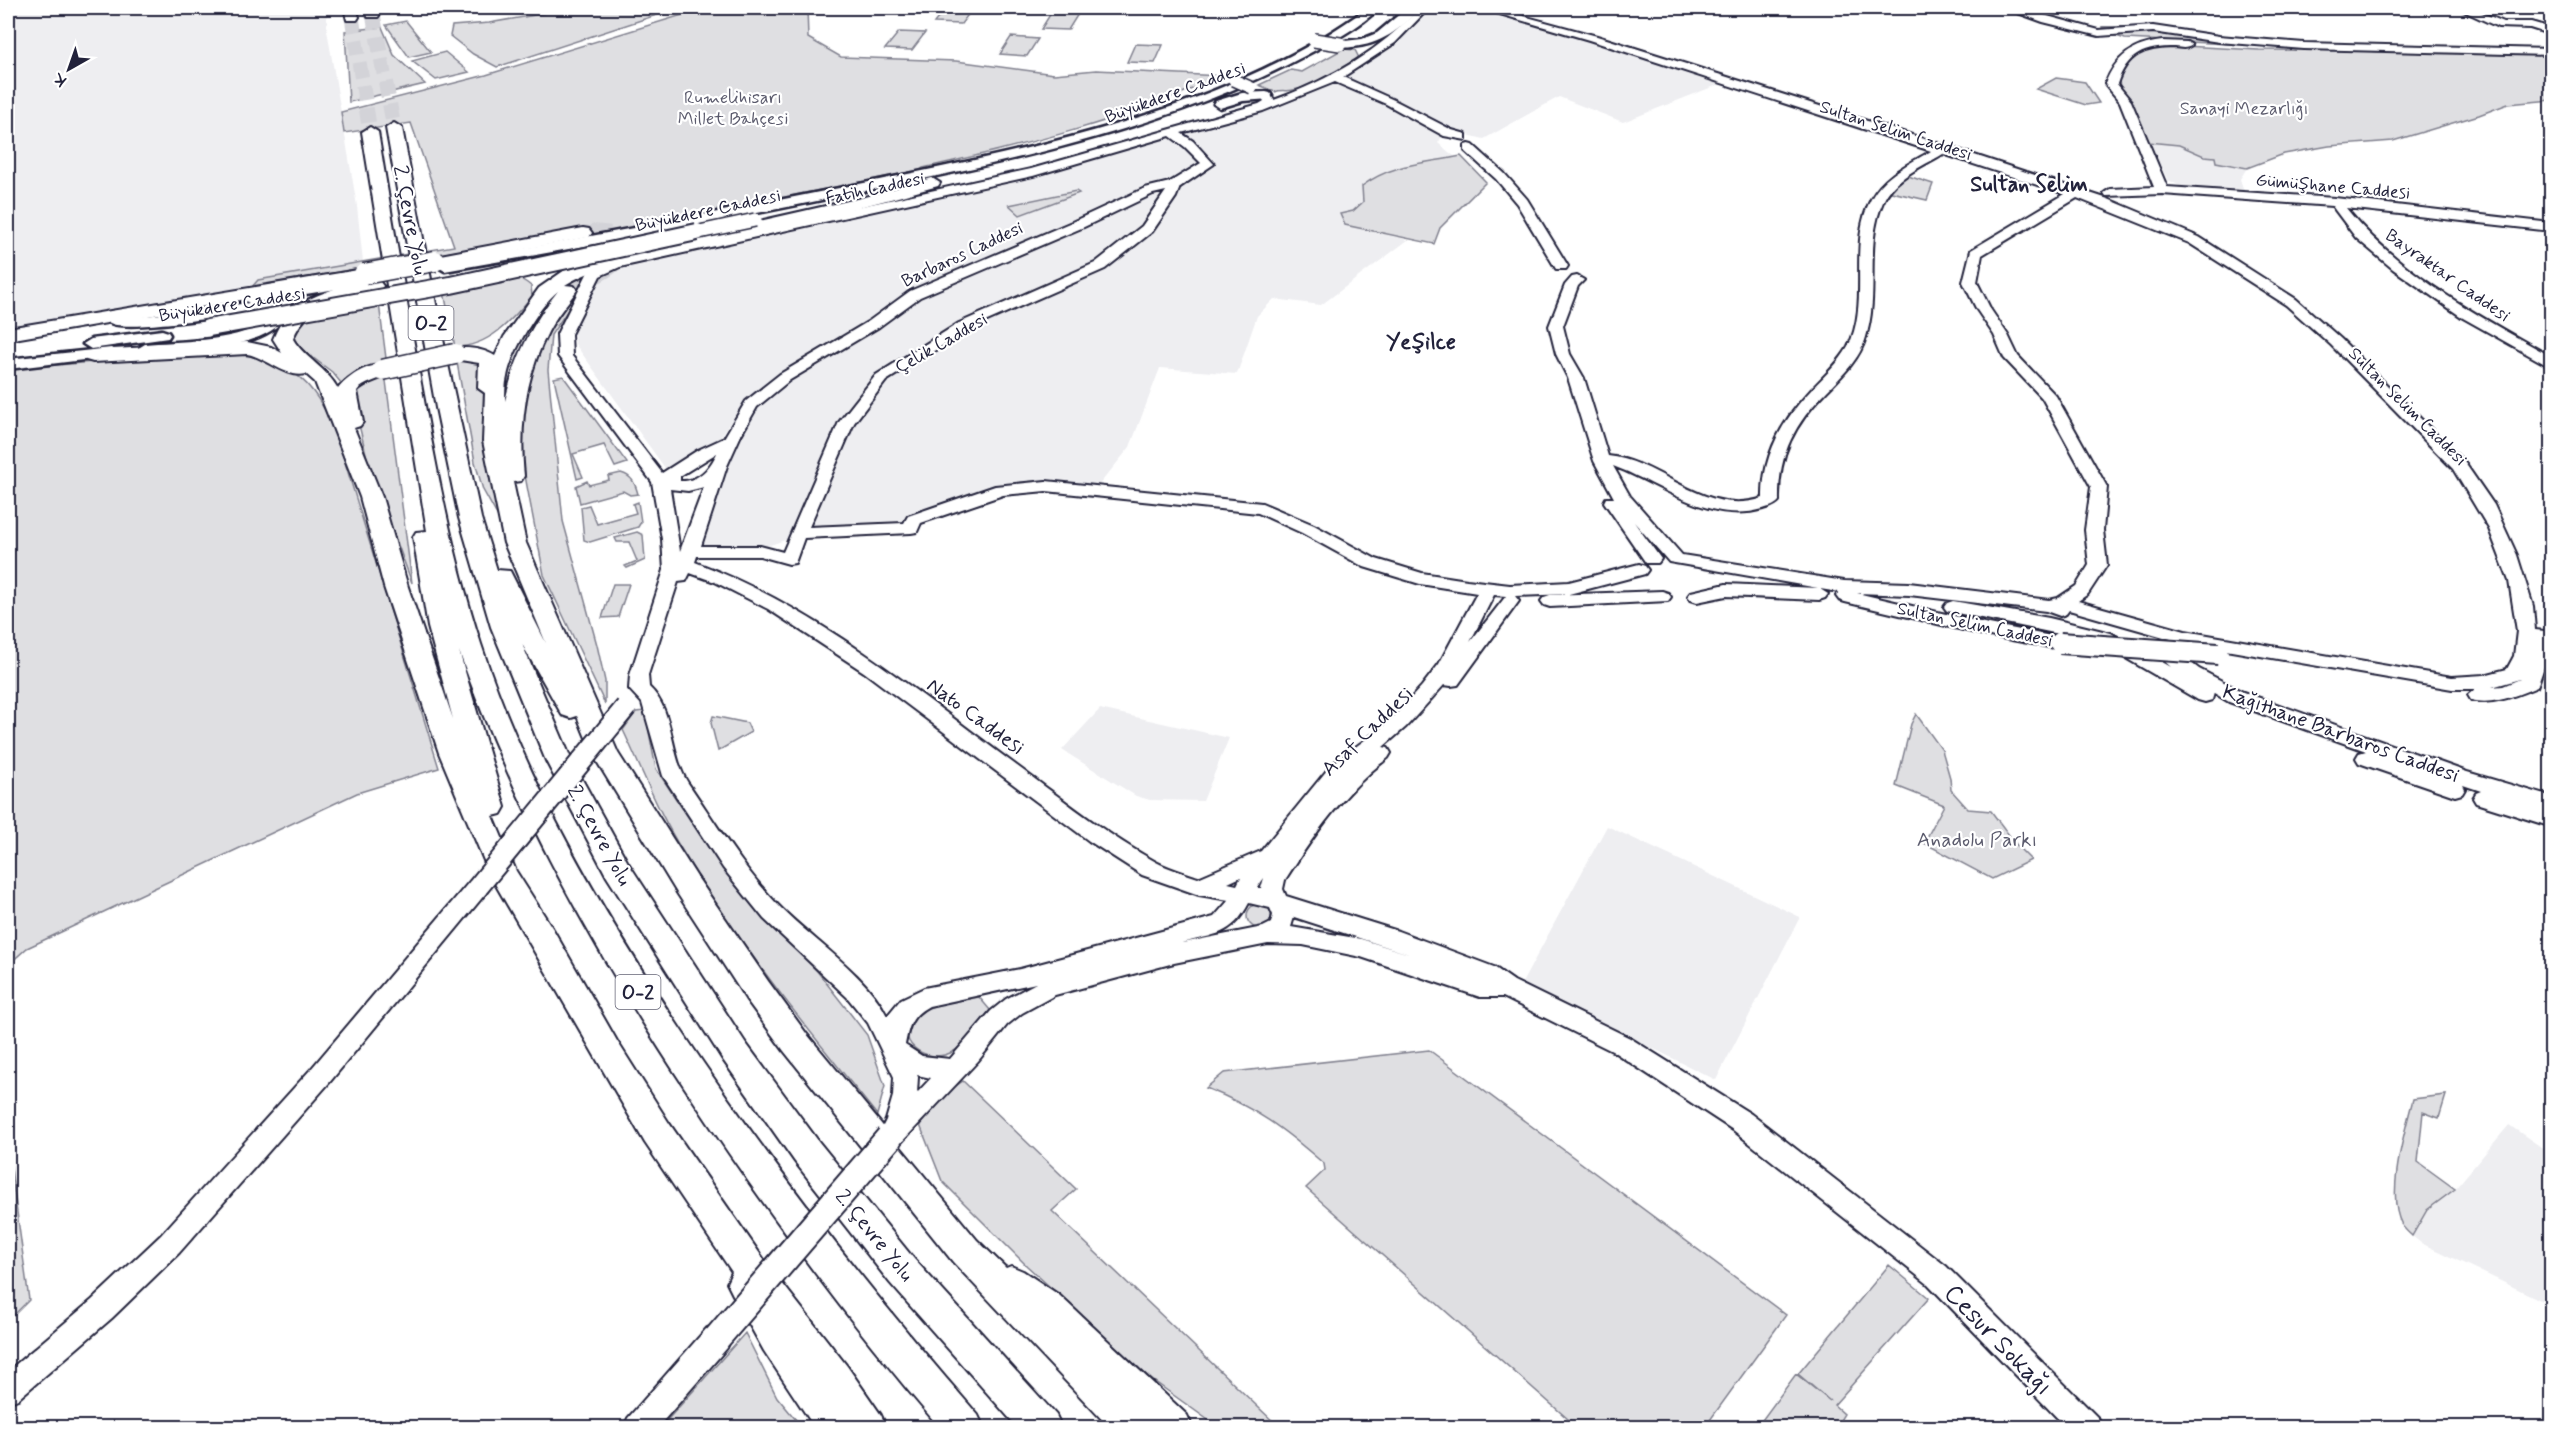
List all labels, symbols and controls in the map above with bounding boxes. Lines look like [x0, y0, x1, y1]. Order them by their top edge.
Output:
north arrow [39, 39, 99, 99]
street label: Büyükdere Caddesi [1102, 56, 1249, 130]
text: K [49, 67, 71, 91]
park label: Rumelihisarı Millet Bahçesi [678, 86, 788, 131]
street label: Sultan Selim Caddesi [1817, 95, 1975, 167]
park label: Sanayi Mezarlığı [2180, 97, 2308, 121]
street label: 2. Çevre Yolu [386, 163, 434, 278]
street label: Fatih Caddesi [824, 167, 927, 211]
street label: Gümüşhane Caddesi [2255, 168, 2411, 206]
district label: Sultan Selim [1970, 171, 2088, 199]
street label: Büyükdere Caddesi [633, 184, 783, 238]
street label: Barbaros Caddesi [898, 216, 1027, 294]
street label: Bayraktar Caddesi [2380, 224, 2515, 328]
street label: Büyükdere Caddesi [157, 282, 307, 328]
road number: O-2 [408, 306, 454, 340]
street label: Çelik Caddesi [891, 308, 992, 380]
district label: Yeşilce [1386, 329, 1456, 357]
street label: Sultan Selim Caddesi [2343, 342, 2472, 471]
street label: Sultan Selim Caddesi [1895, 597, 2055, 653]
street label: Nato Caddesi [921, 672, 1030, 762]
street label: Kağıthane Barbaros Caddesi [2218, 678, 2463, 790]
street label: Asaf Caddesi [1316, 681, 1420, 783]
street label: 2. Çevre Yolu [560, 780, 638, 891]
park label: Anadolu Parkı [1917, 826, 2037, 854]
road number: O-2 [616, 975, 660, 1009]
street label: 2. Çevre Yolu [828, 1184, 920, 1288]
street label: Cesur Sokağı [1936, 1277, 2059, 1404]

